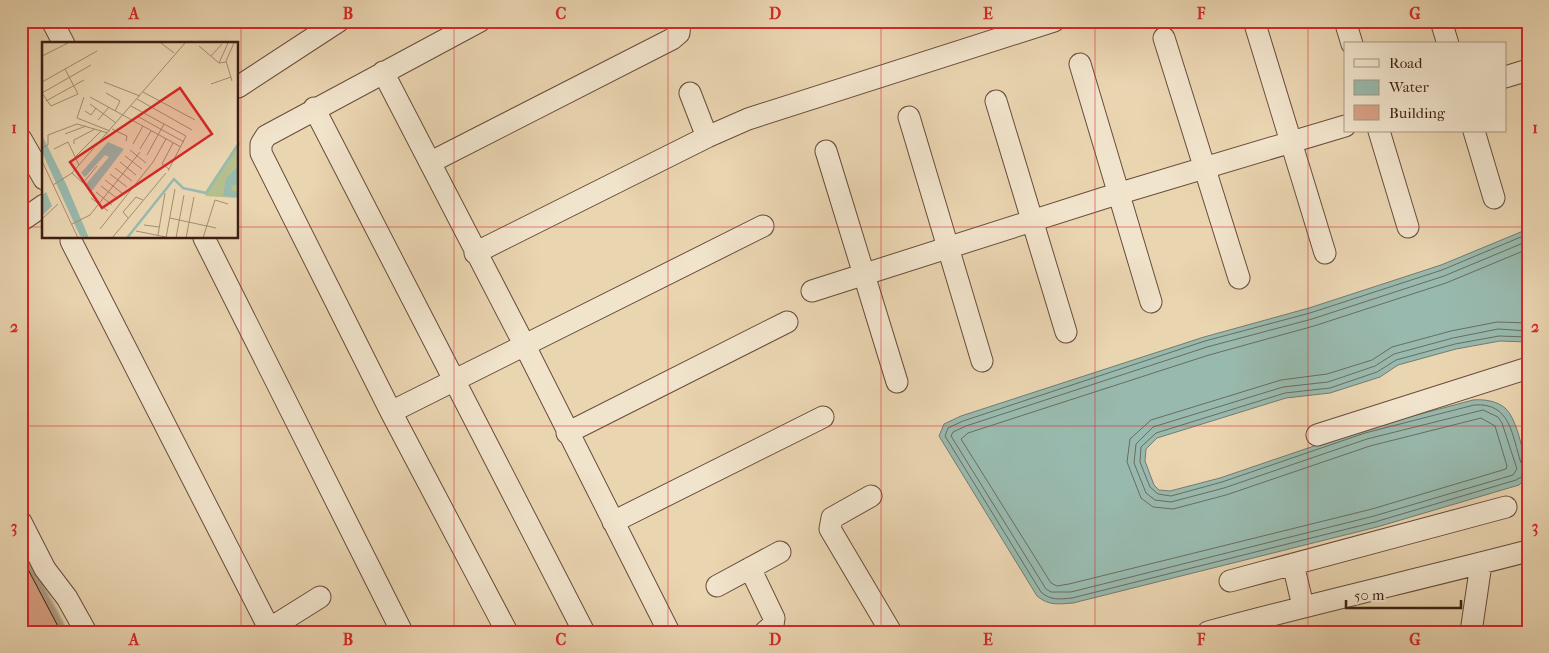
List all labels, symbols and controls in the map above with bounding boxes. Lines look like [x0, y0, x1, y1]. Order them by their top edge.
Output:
text: A [128, 4, 140, 23]
text: B [343, 4, 353, 23]
text: C [556, 4, 567, 23]
text: D [769, 4, 781, 23]
text: E [983, 4, 993, 23]
text: F [1196, 4, 1206, 23]
text: G [1409, 4, 1421, 23]
inset map [42, 42, 239, 239]
legend [1344, 42, 1506, 132]
text: Road [1389, 54, 1423, 72]
text: Water [1388, 78, 1429, 96]
text: Building [1389, 104, 1446, 122]
text: 1 [11, 118, 17, 137]
text: 1 [1532, 118, 1538, 137]
text: 2 [10, 317, 18, 336]
text: 2 [1531, 317, 1539, 336]
text: 3 [11, 517, 17, 537]
text: 3 [1532, 517, 1538, 537]
scale bar [1346, 578, 1462, 610]
text: 50 m [1354, 586, 1385, 604]
text: A [128, 630, 140, 649]
text: B [343, 630, 353, 649]
text: C [556, 630, 567, 649]
text: D [769, 630, 781, 649]
text: E [983, 630, 993, 649]
text: F [1196, 630, 1206, 649]
text: G [1409, 630, 1421, 649]

